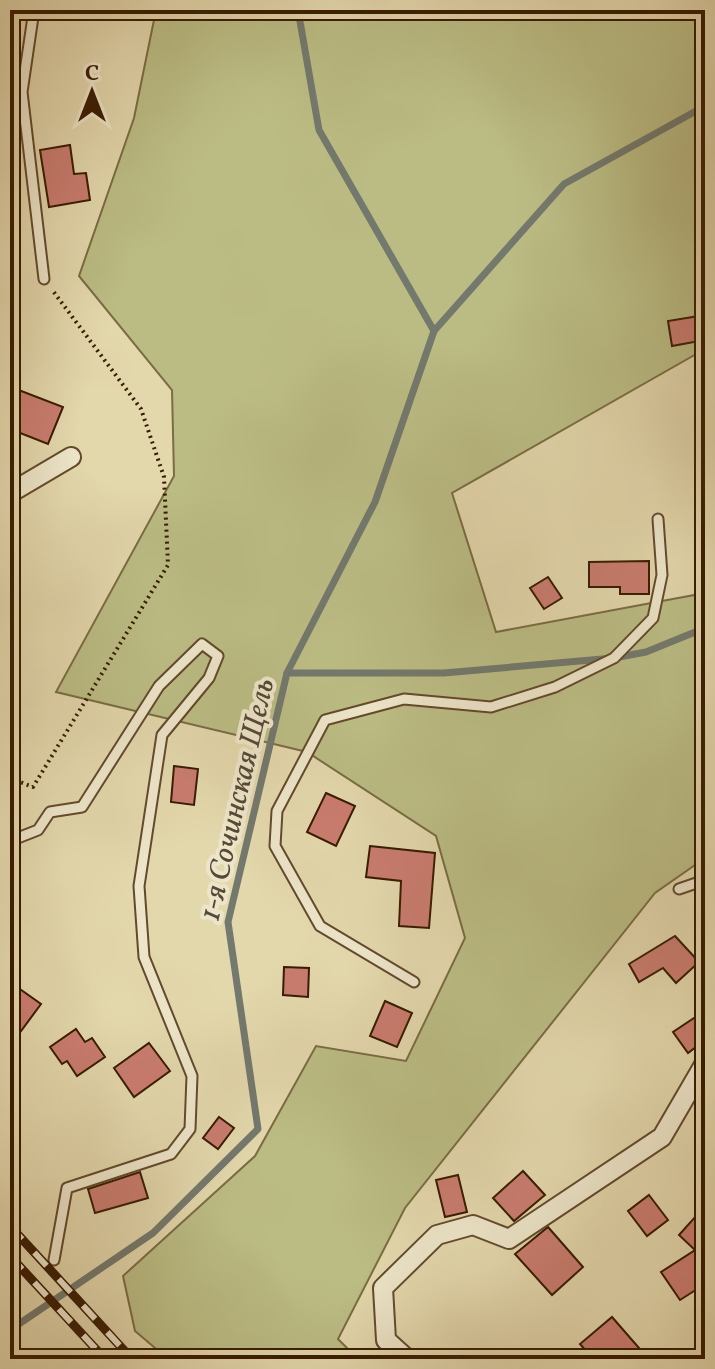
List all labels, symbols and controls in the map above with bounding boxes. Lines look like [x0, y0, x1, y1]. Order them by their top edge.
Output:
north arrow [52, 52, 132, 132]
text: С [85, 59, 99, 90]
water label: 1-я Сочинская Щель [190, 675, 286, 925]

